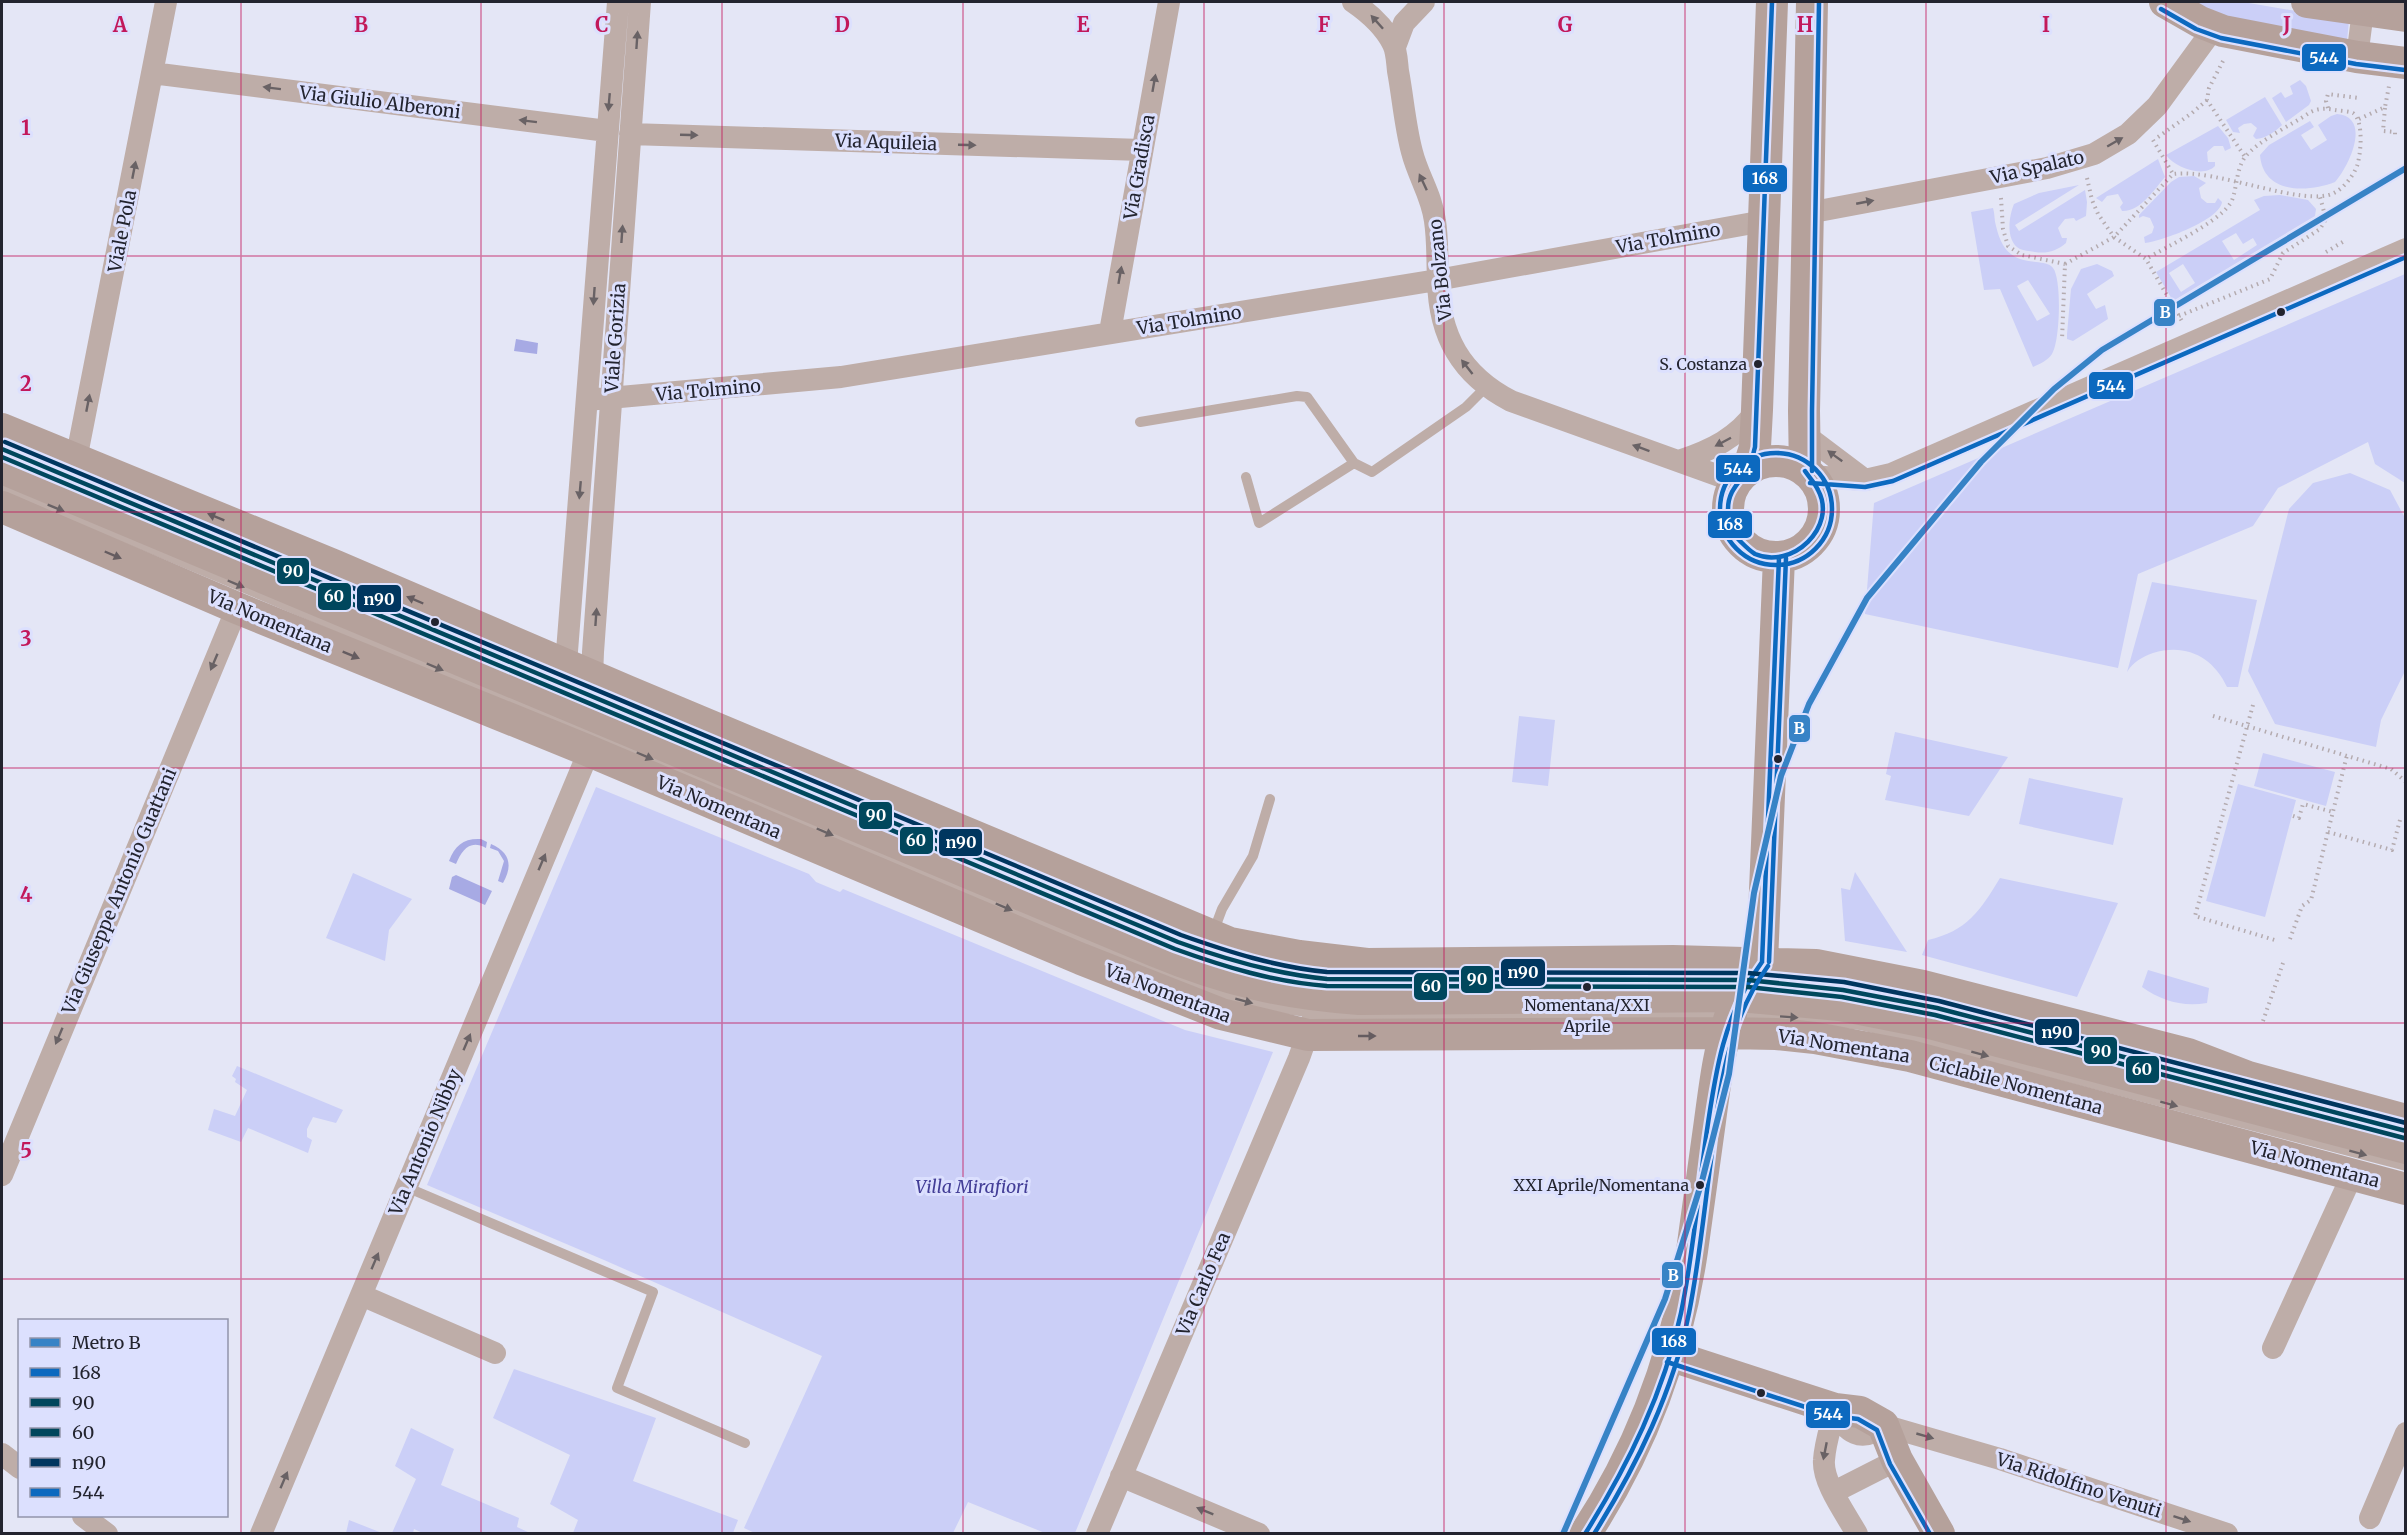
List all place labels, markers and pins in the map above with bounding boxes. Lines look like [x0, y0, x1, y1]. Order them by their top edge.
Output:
unlabelled marker [2275, 306, 2287, 318]
place label: S. Costanza [1659, 354, 1747, 374]
marker: S. Costanza [1752, 358, 1764, 370]
unlabelled marker [429, 616, 441, 628]
unlabelled marker [1772, 753, 1784, 765]
marker: Nomentana/XXI Aprile [1581, 981, 1593, 993]
place label: Nomentana/XXI Aprile [1524, 995, 1650, 1036]
place label: XXI Aprile/Nomentana [1513, 1175, 1689, 1195]
marker: XXI Aprile/Nomentana [1694, 1179, 1706, 1191]
unlabelled marker [1755, 1387, 1767, 1399]

